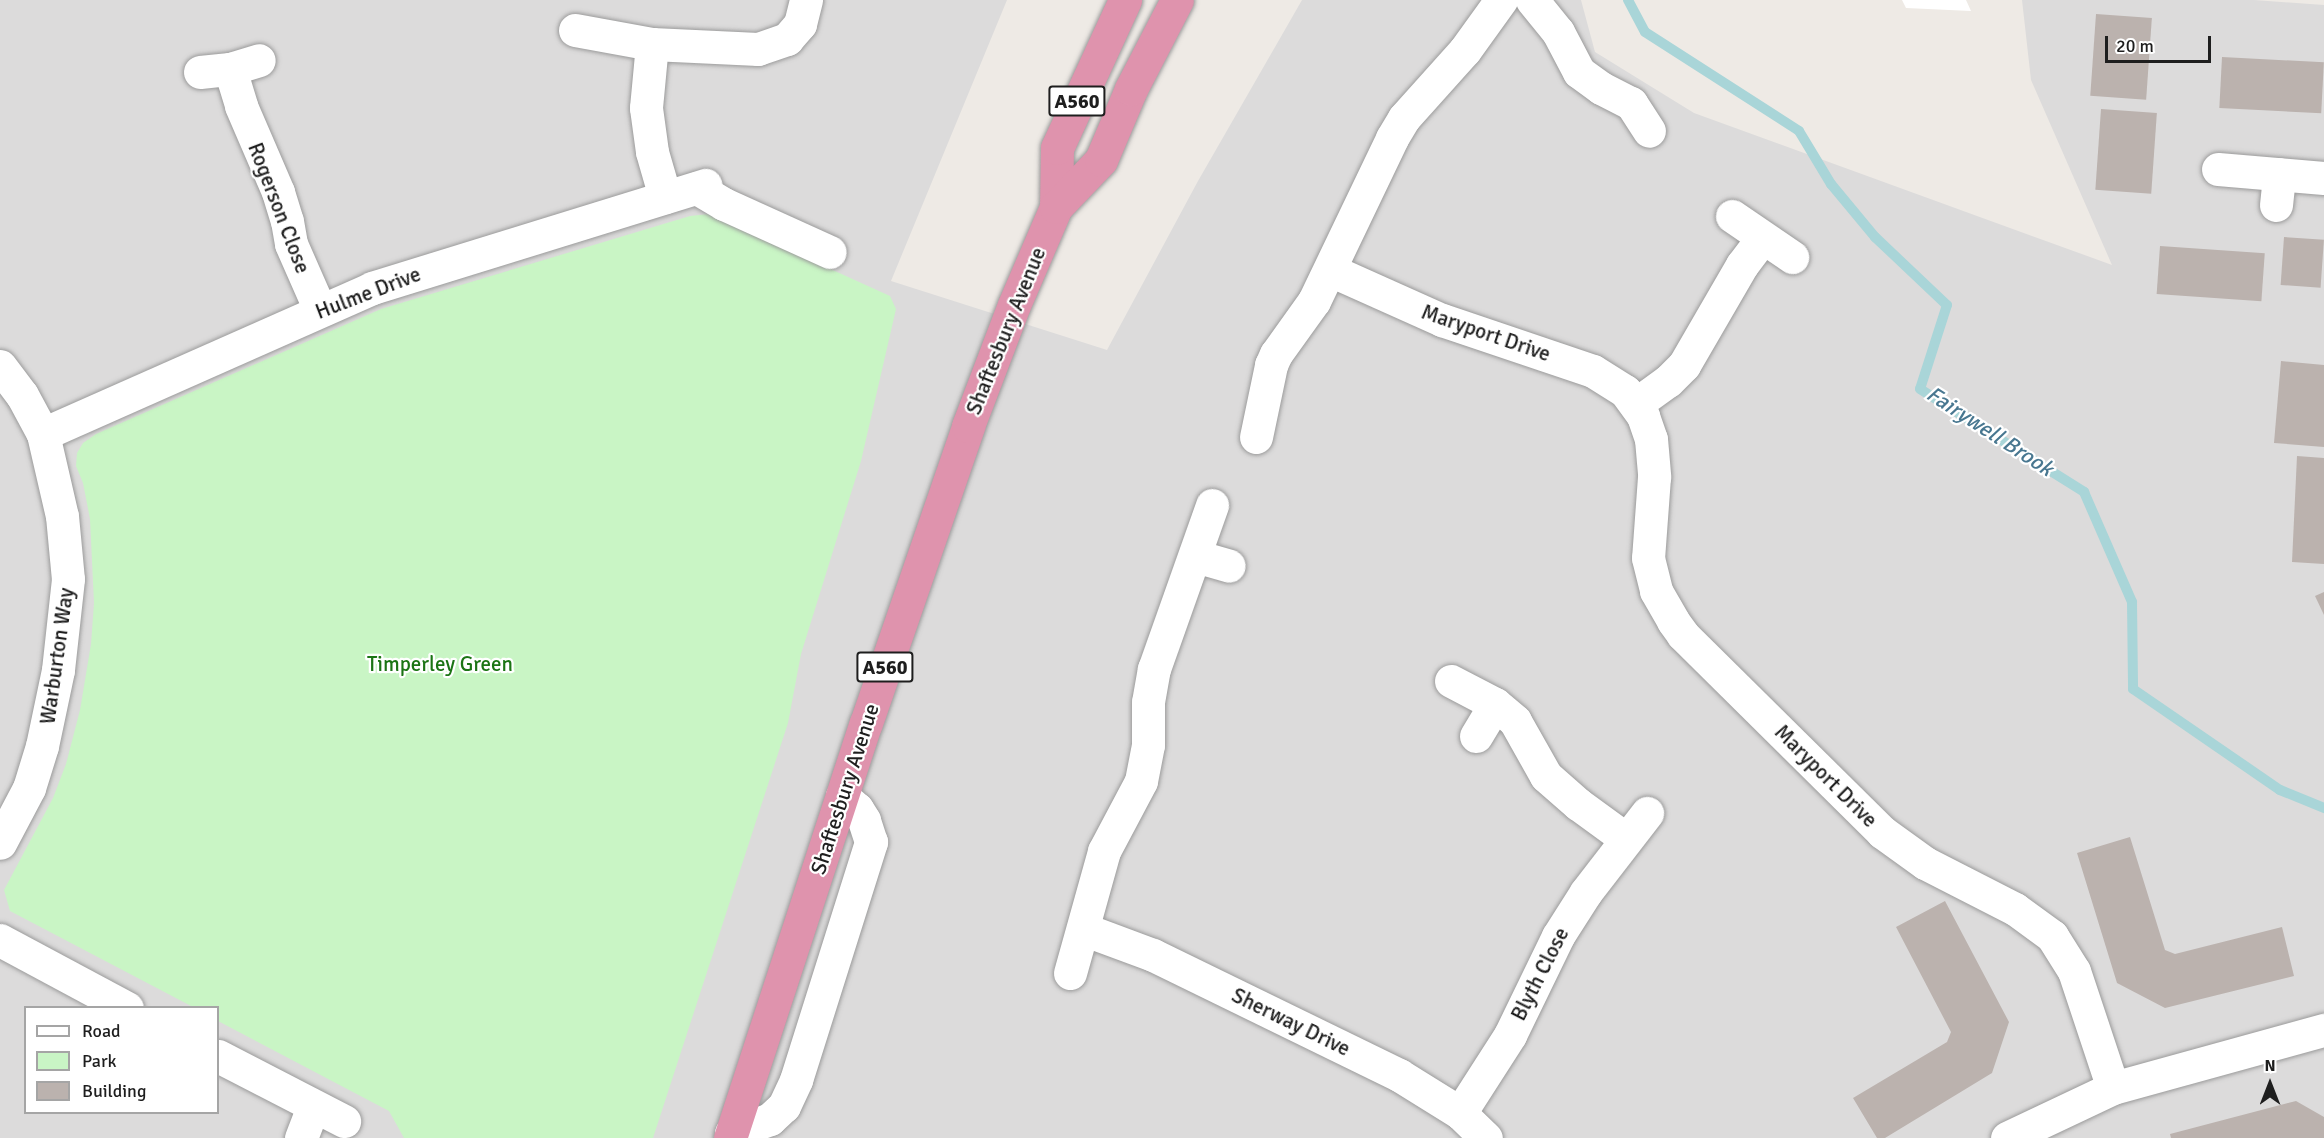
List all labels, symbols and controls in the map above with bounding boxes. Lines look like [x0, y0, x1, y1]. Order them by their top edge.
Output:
scale bar [2108, 24, 2214, 62]
text: 20 m [2116, 35, 2154, 57]
road number: A560 [1047, 84, 1107, 118]
street label: Rogerson Close [243, 139, 315, 277]
street label: Shaftesbury Avenue [961, 244, 1051, 418]
street label: Hulme Drive [312, 261, 424, 325]
street label: Maryport Drive [1418, 299, 1554, 367]
water label: Fairywell Brook [1922, 380, 2058, 482]
street label: Warburton Way [35, 586, 79, 726]
road number: A560 [855, 650, 915, 684]
park label: Timperley Green [367, 651, 513, 677]
street label: Shaftesbury Avenue [806, 701, 884, 877]
street label: Maryport Drive [1769, 719, 1883, 833]
street label: Blyth Close [1506, 923, 1574, 1025]
street label: Sherway Drive [1228, 983, 1354, 1061]
legend [24, 1006, 219, 1114]
text: Road [82, 1020, 121, 1042]
text: Park [82, 1050, 117, 1072]
north arrow [2240, 1054, 2300, 1114]
text: N [2264, 1056, 2276, 1076]
text: Building [82, 1080, 146, 1102]

